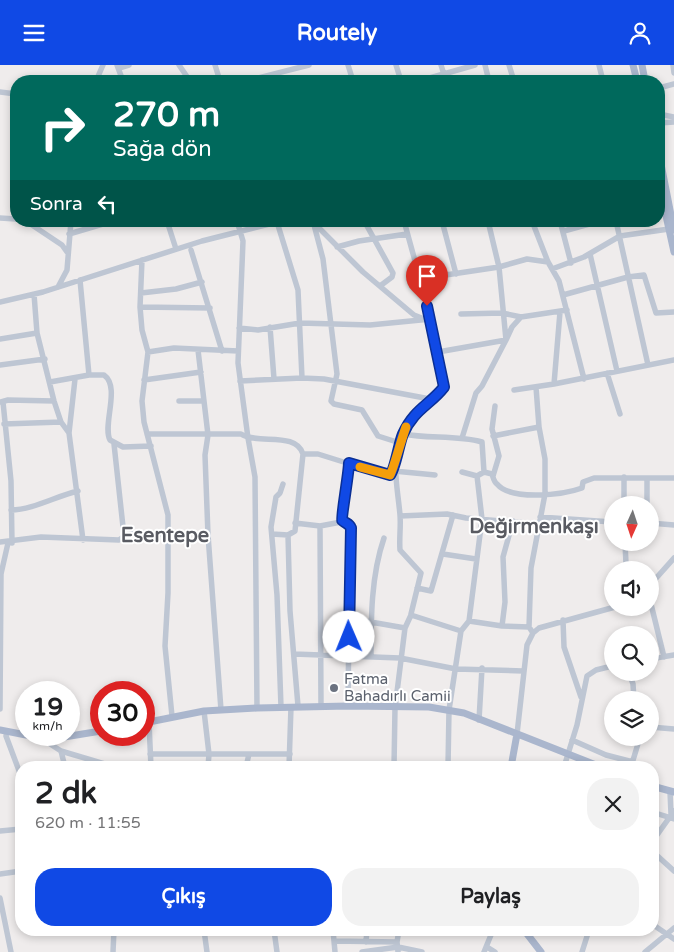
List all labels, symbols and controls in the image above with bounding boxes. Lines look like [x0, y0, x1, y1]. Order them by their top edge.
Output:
icon: menu [20, 19, 48, 47]
icon: person [626, 19, 654, 47]
text: Routely [297, 20, 377, 46]
text: 270 m [113, 94, 220, 136]
icon: right [30, 95, 95, 160]
text: Sağa dön [113, 136, 212, 162]
icon: left [93, 190, 121, 218]
text: Sonra [30, 193, 83, 215]
pin [406, 255, 448, 306]
icon: arrive [413, 262, 441, 290]
north arrow [604, 496, 659, 551]
map controls [604, 496, 659, 746]
district label: Değirmenkaşı [469, 515, 599, 539]
district label: Esentepe [121, 524, 209, 548]
button: sound [604, 561, 659, 616]
position arrow [322, 610, 374, 662]
button: search [604, 626, 659, 681]
place label: Fatma Bahadırlı Camii [344, 670, 451, 705]
speed limit sign: 30 [90, 681, 155, 746]
marker: Fatma Bahadırlı Camii [328, 682, 340, 694]
button: layers [604, 691, 659, 746]
text: 19 [32, 692, 63, 722]
text: km/h [32, 719, 63, 733]
text: 2 dk [35, 775, 97, 812]
button: close [587, 778, 639, 830]
text: 620 m · 11:55 [35, 813, 141, 833]
button: Çıkış [35, 868, 332, 926]
button: Paylaş [342, 868, 639, 926]

